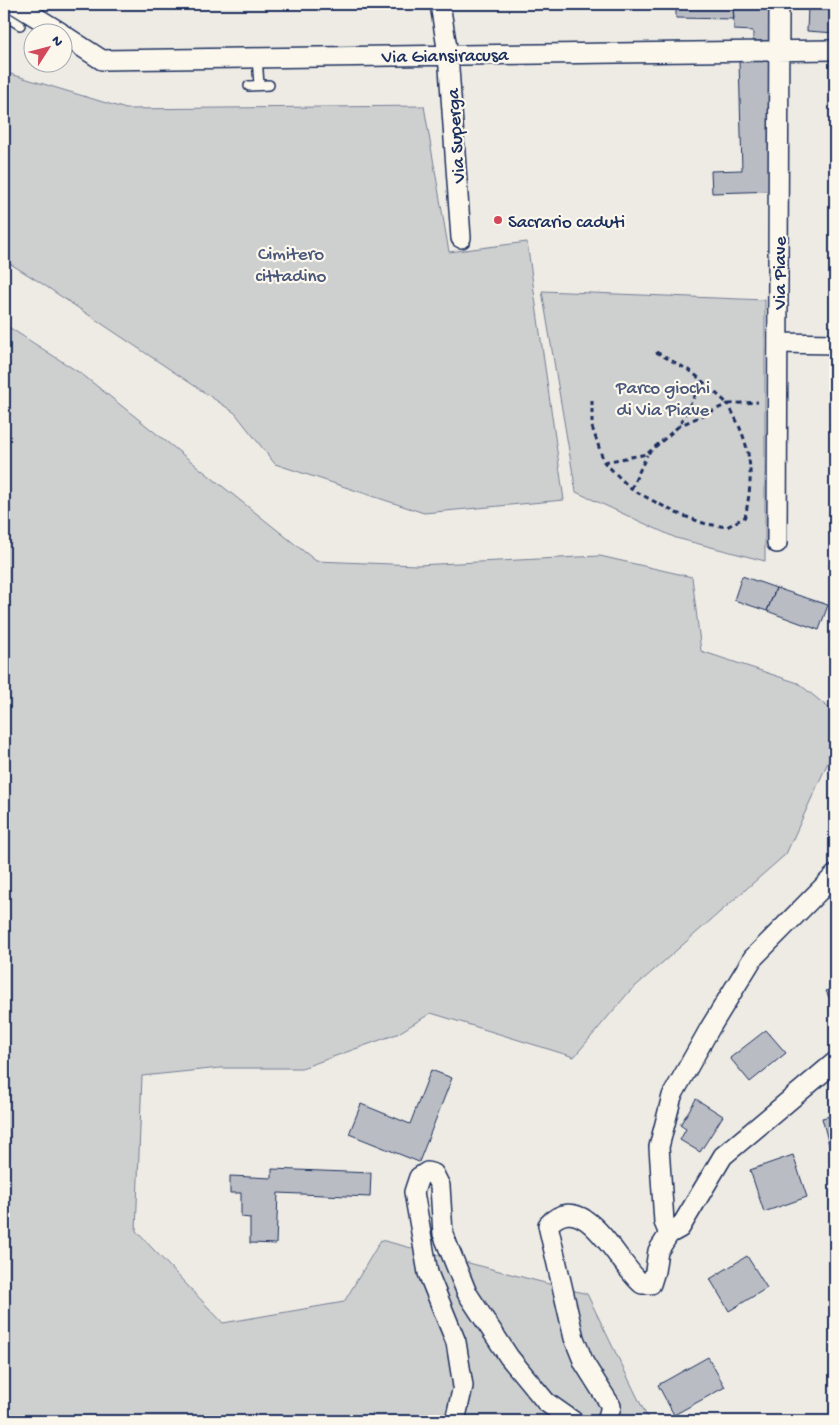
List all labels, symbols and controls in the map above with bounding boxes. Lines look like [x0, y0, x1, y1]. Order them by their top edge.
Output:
north arrow [22, 22, 72, 72]
text: N [47, 33, 66, 51]
street label: Via Giansiracusa [381, 45, 510, 70]
street label: Via Superga [443, 86, 472, 185]
place label: Sacrario caduti [508, 212, 625, 235]
marker: Sacrario caduti [492, 214, 504, 226]
street label: Via Piave [770, 236, 793, 311]
park label: Cimitero cittadino [256, 244, 327, 289]
park label: Parco giochi di Via Piave [615, 378, 710, 423]

